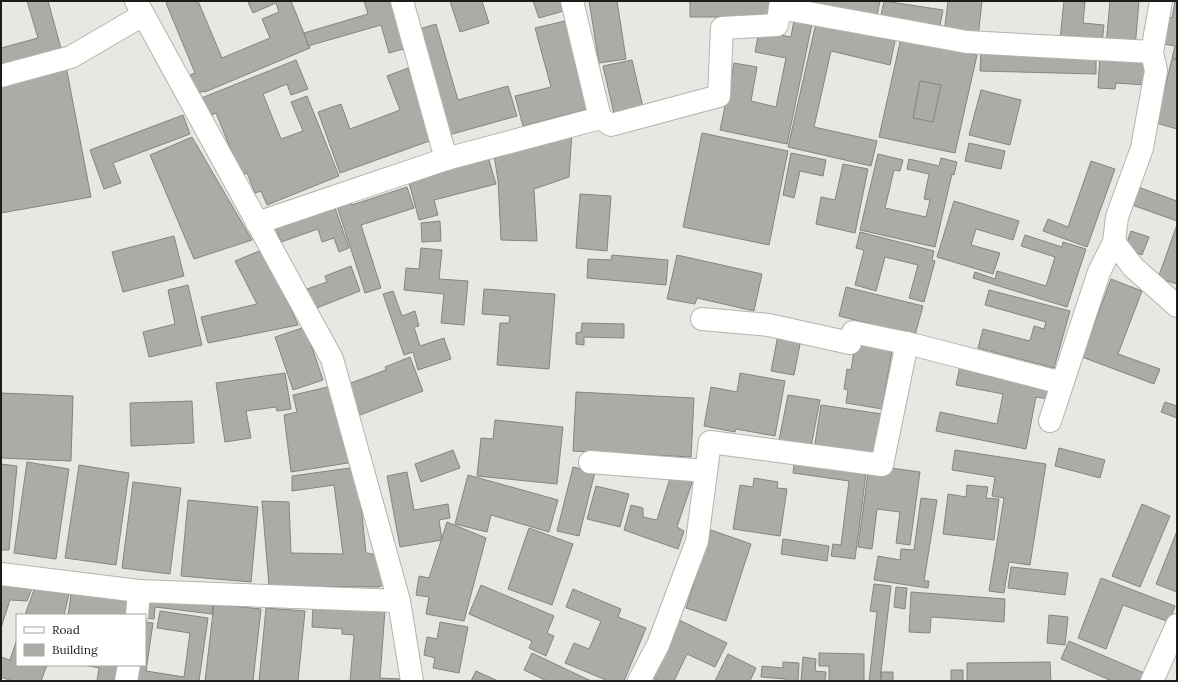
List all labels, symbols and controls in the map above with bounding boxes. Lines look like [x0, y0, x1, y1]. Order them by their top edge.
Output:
legend [16, 614, 146, 666]
text: Road [52, 622, 80, 637]
text: Building [52, 642, 98, 657]

